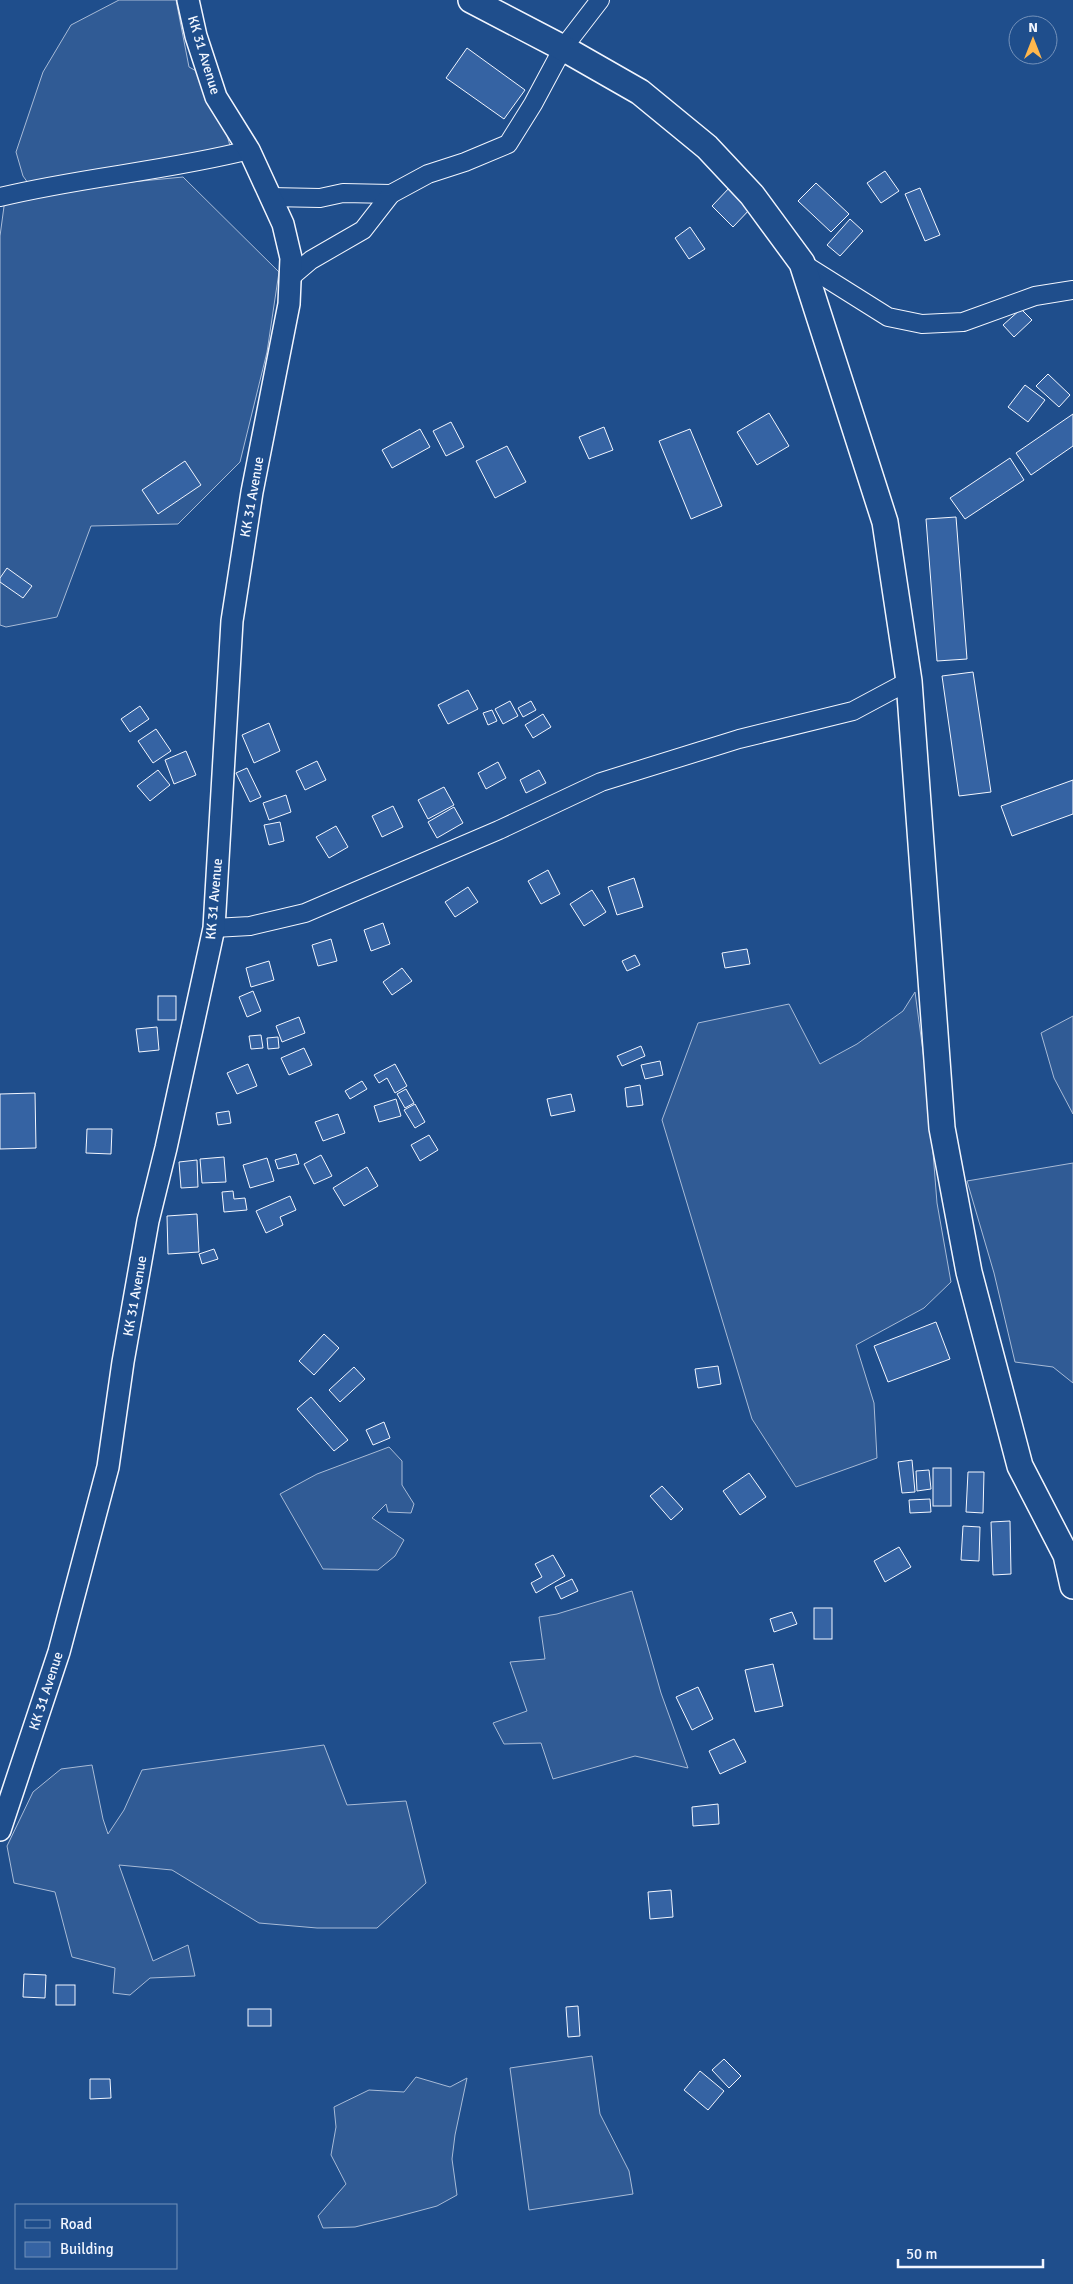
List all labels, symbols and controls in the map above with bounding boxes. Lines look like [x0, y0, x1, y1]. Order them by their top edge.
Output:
street label: KK 31 Avenue [184, 13, 224, 97]
north arrow [1008, 15, 1058, 65]
text: N [1028, 19, 1038, 36]
street label: KK 31 Avenue [237, 455, 267, 539]
street label: KK 31 Avenue [202, 858, 226, 940]
street label: KK 31 Avenue [120, 1254, 150, 1338]
street label: KK 31 Avenue [25, 1649, 67, 1733]
legend [15, 2204, 178, 2269]
text: Road [60, 2215, 92, 2233]
scale bar [898, 2236, 1043, 2268]
text: Building [60, 2240, 114, 2258]
text: 50 m [906, 2245, 937, 2263]

